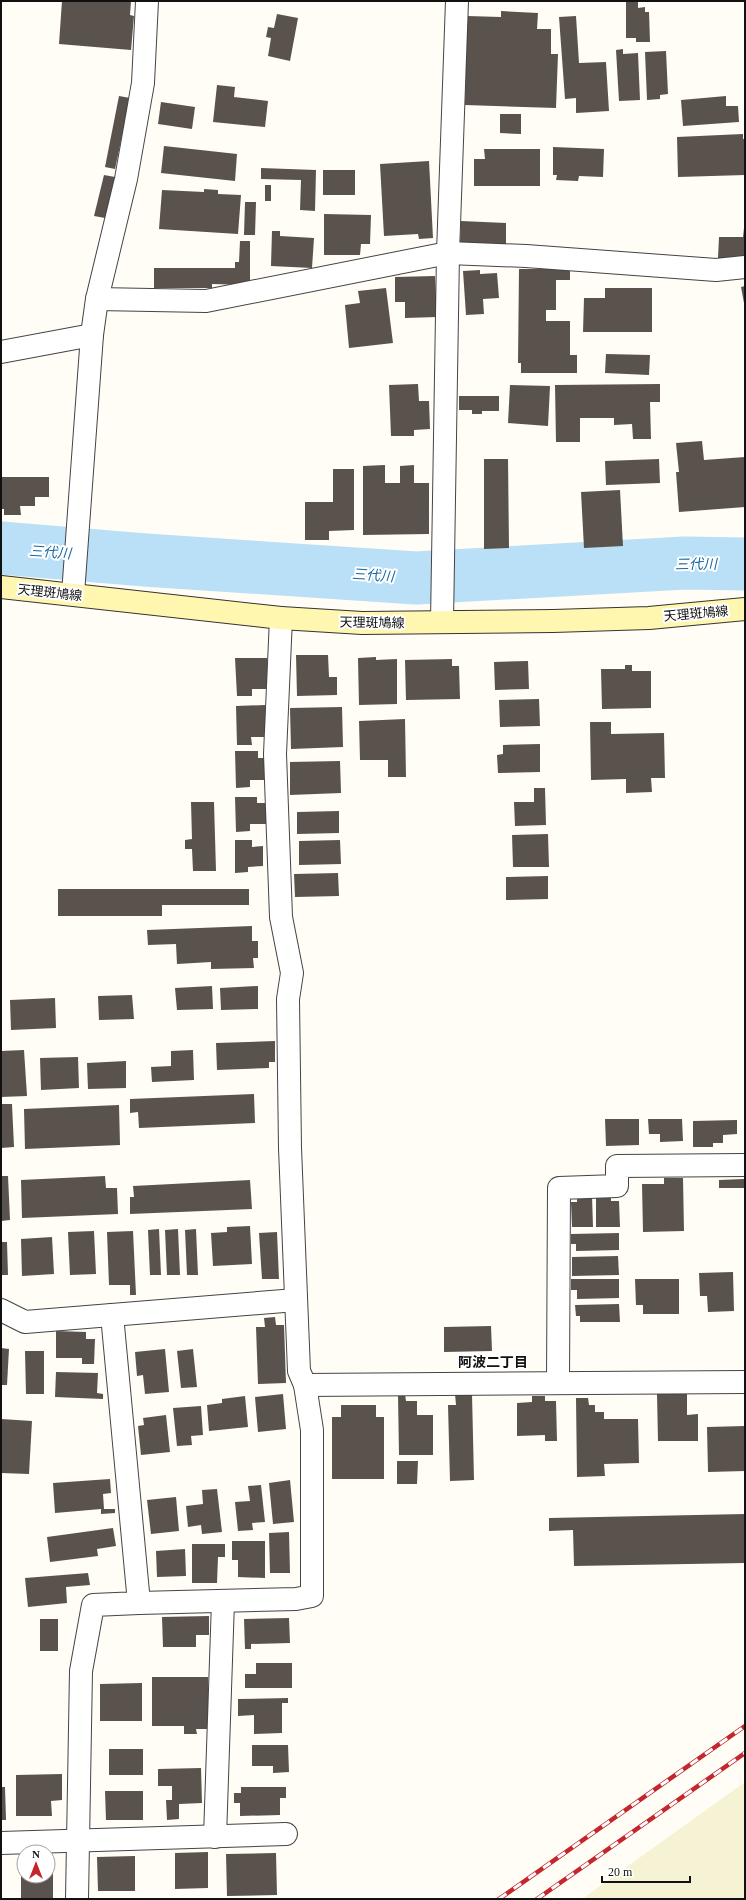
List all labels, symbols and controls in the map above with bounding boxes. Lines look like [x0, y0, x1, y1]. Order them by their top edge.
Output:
water label: 三代川 [28, 544, 73, 562]
water label: 三代川 [675, 557, 719, 572]
water label: 三代川 [351, 567, 396, 585]
street label: 天理斑鳩線 [17, 582, 83, 603]
street label: 天理斑鳩線 [663, 603, 729, 624]
street label: 天理斑鳩線 [339, 614, 405, 631]
district label: 阿波二丁目 [458, 1355, 528, 1370]
north arrow [16, 1844, 56, 1884]
text: N [32, 1848, 40, 1860]
scale bar [602, 1858, 690, 1884]
text: 20 m [608, 1865, 633, 1879]

